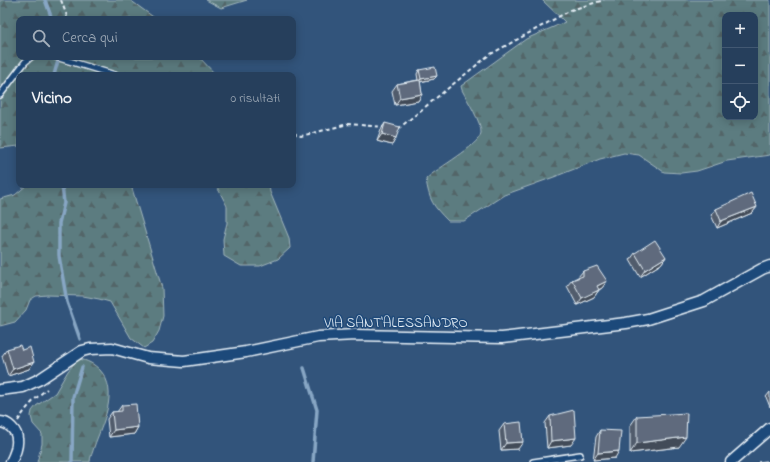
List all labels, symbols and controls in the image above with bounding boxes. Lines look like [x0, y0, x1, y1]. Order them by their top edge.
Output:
map controls [722, 12, 758, 120]
button: + [722, 12, 758, 48]
search box [16, 16, 296, 60]
icon: search [30, 27, 52, 49]
text: Cerca qui [62, 27, 118, 49]
button: − [722, 48, 758, 84]
button: locate [722, 84, 758, 120]
text: Vicino [32, 86, 72, 111]
text: 0 risultati [230, 89, 280, 108]
street label: VIA SANT'ALESSANDRO [323, 313, 468, 334]

